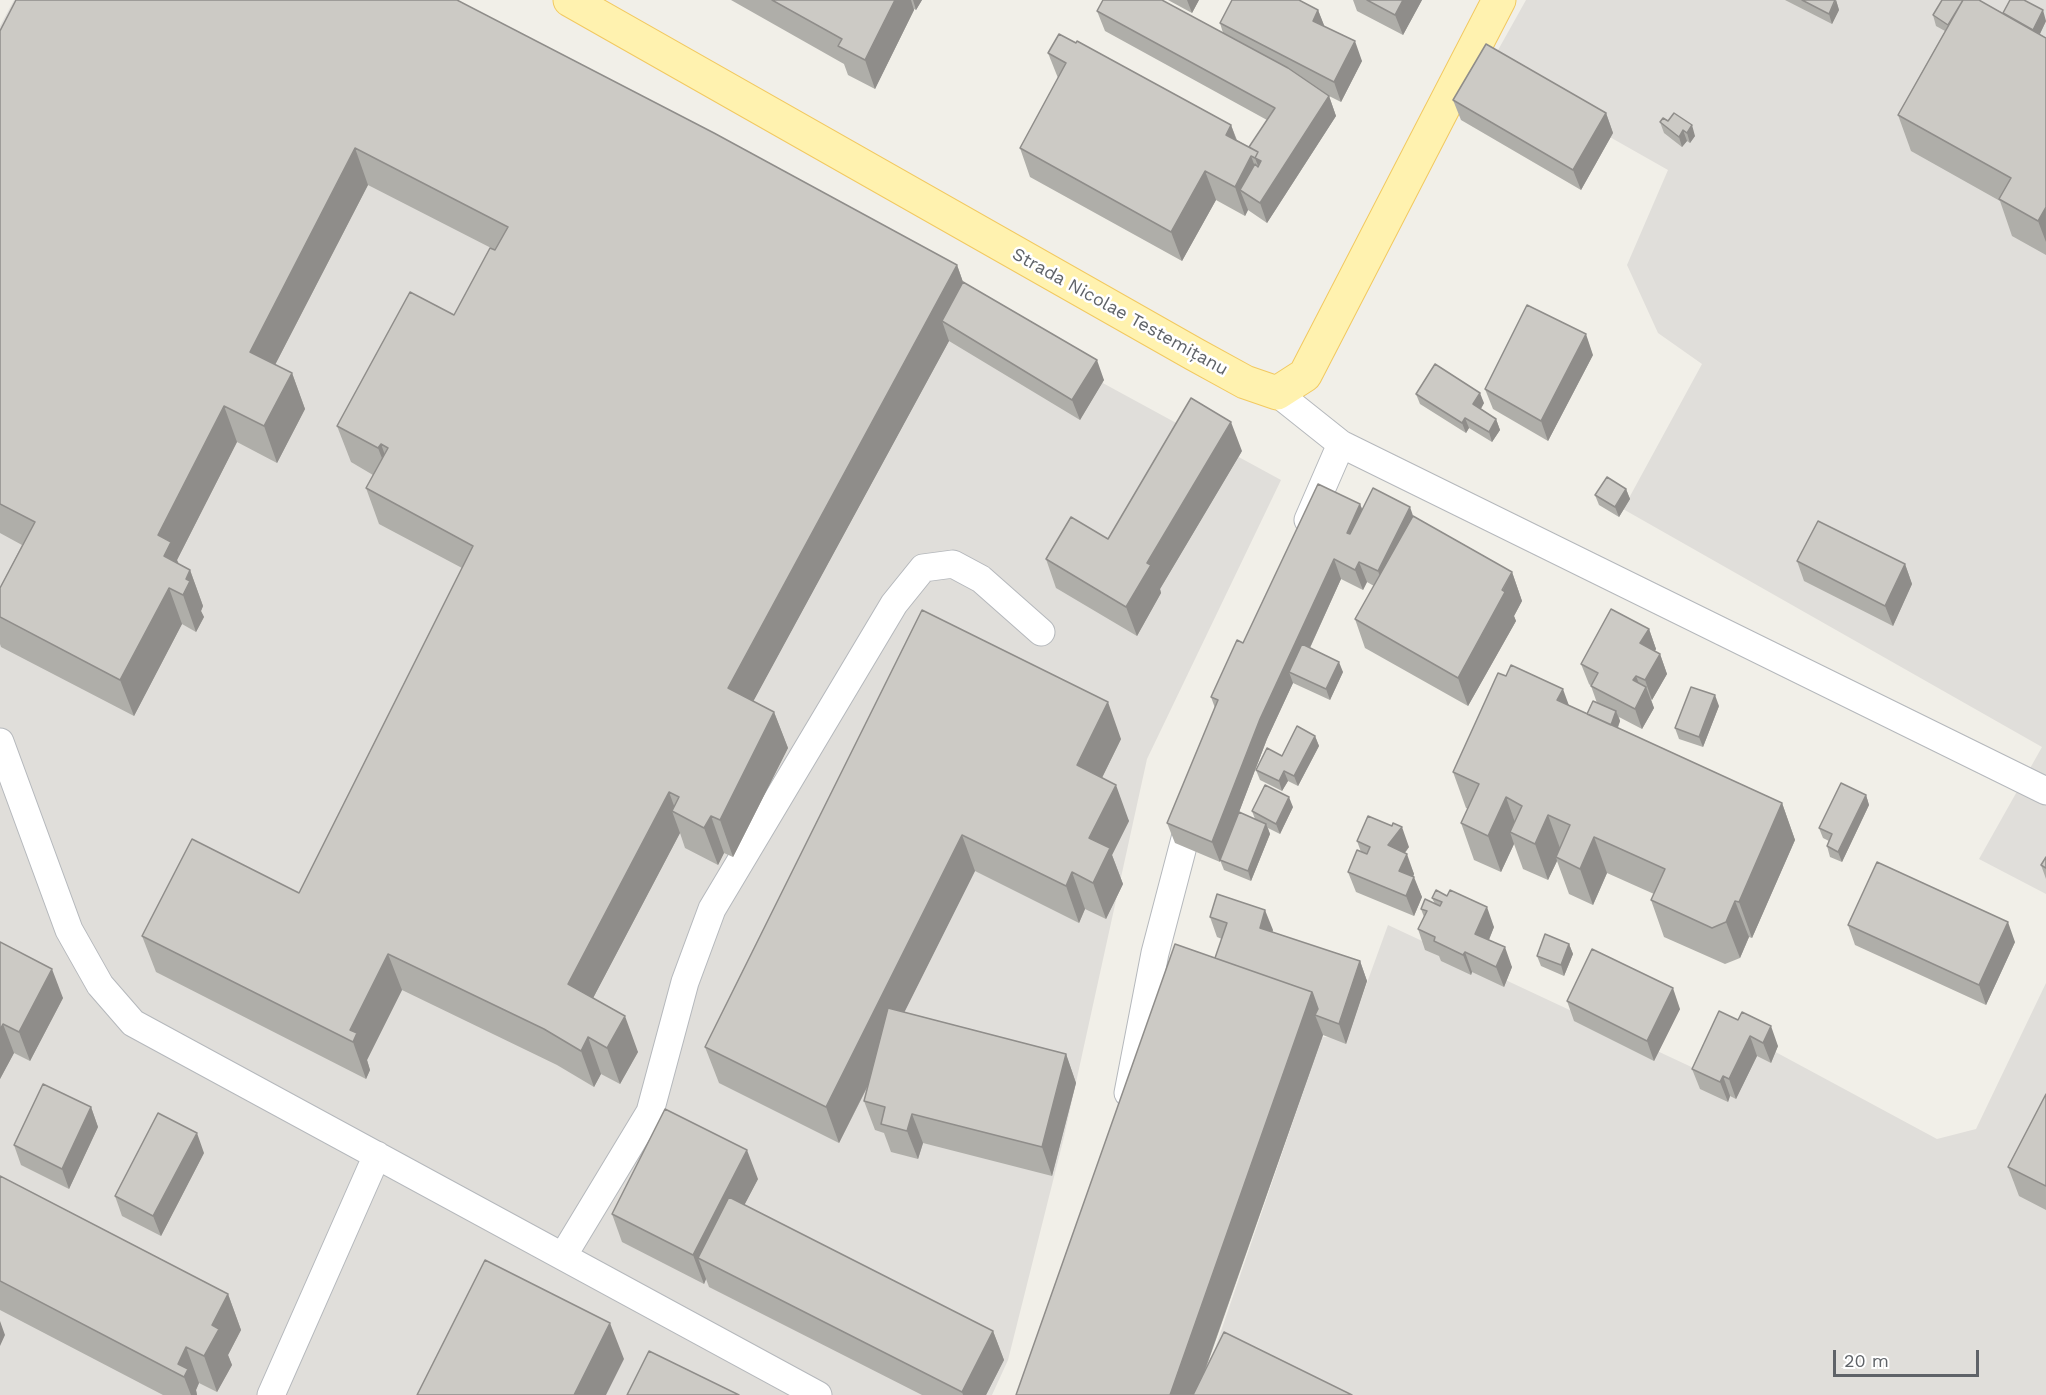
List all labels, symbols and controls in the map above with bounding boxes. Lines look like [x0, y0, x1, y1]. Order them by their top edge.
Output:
street label: Strada Nicolae Testemițanu [1008, 243, 1232, 381]
scale bar [1836, 1338, 1982, 1376]
text: 20 m [1844, 1350, 1889, 1371]

